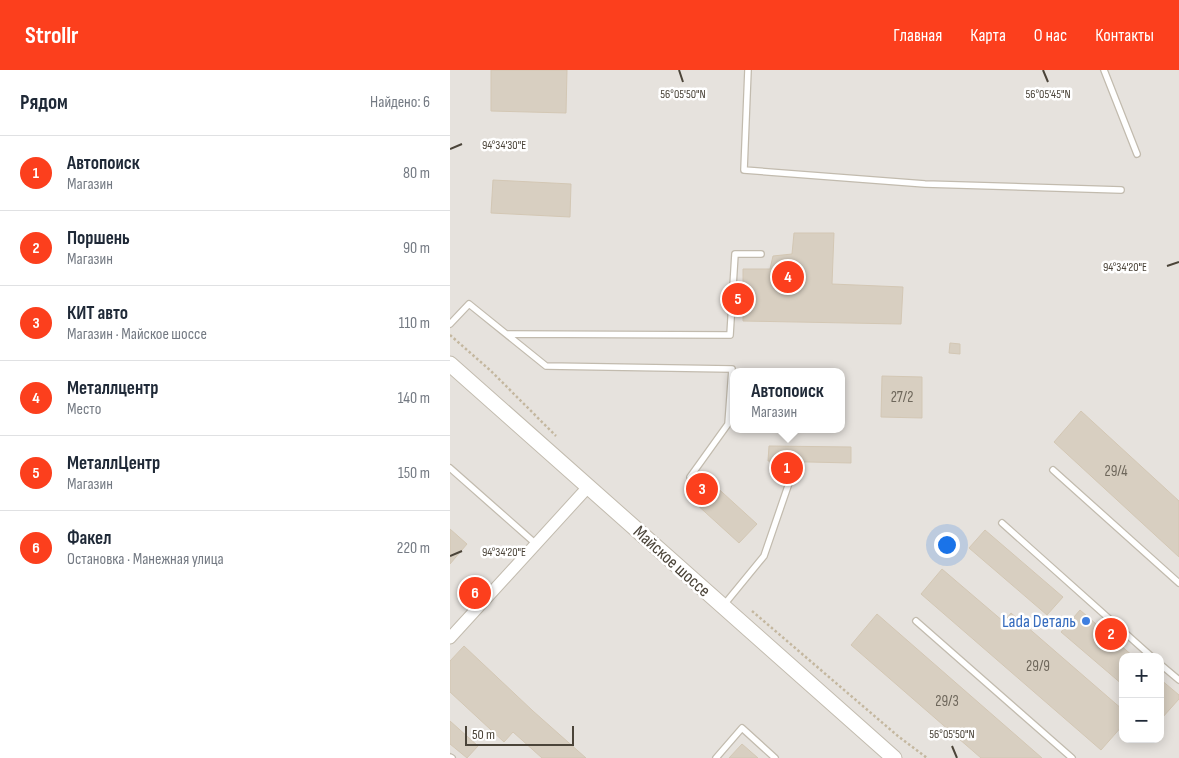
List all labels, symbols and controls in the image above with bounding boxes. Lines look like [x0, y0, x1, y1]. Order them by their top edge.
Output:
text: Strollr [25, 21, 79, 50]
text: Главная [893, 25, 942, 46]
text: Карта [970, 25, 1006, 46]
text: О нас [1034, 25, 1067, 46]
text: Контакты [1095, 25, 1154, 46]
text: 56°05'50"N [660, 87, 706, 102]
text: 56°05'45"N [1025, 87, 1071, 102]
text: Рядом [20, 90, 68, 115]
text: Найдено: 6 [370, 93, 430, 112]
text: 94°34'30"E [482, 138, 526, 153]
text: Автопоиск [67, 152, 140, 175]
text: 1 [33, 164, 39, 183]
text: 80 m [403, 164, 430, 183]
text: Магазин [67, 175, 113, 194]
text: Поршень [67, 227, 130, 250]
text: 2 [32, 239, 40, 258]
text: 90 m [403, 239, 430, 258]
text: Магазин [67, 250, 113, 269]
pin: 4 [772, 258, 804, 296]
text: 94°34'20"E [1103, 260, 1147, 275]
pin: 5 [722, 280, 754, 318]
text: КИТ авто [67, 302, 128, 325]
text: 3 [32, 314, 40, 333]
text: 110 m [399, 314, 430, 333]
text: Магазин · Майское шоссе [67, 325, 207, 344]
popup [730, 368, 845, 433]
text: Металлцентр [67, 377, 158, 400]
text: Автопоиск [751, 380, 824, 403]
house number: 27/2 [891, 388, 913, 407]
text: 4 [32, 389, 40, 408]
text: 140 m [398, 389, 430, 408]
text: Место [67, 400, 101, 419]
text: Магазин [751, 403, 797, 422]
pin: 1 [771, 449, 803, 487]
text: МеталлЦентр [67, 452, 160, 475]
house number: 29/4 [1105, 462, 1127, 481]
text: 5 [32, 464, 40, 483]
text: 150 m [398, 464, 430, 483]
pin: 3 [686, 470, 718, 508]
text: Магазин [67, 475, 113, 494]
street label: Майское шоссе [629, 521, 714, 601]
text: Факел [67, 527, 111, 550]
your location [934, 532, 960, 558]
text: 6 [32, 539, 40, 558]
text: 220 m [397, 539, 430, 558]
text: 94°34'20"E [482, 545, 526, 560]
text: Остановка · Манежная улица [67, 550, 224, 569]
pin: 6 [459, 574, 491, 612]
place label: Lada Dеталь [1002, 611, 1076, 632]
marker: Lada Dеталь [1080, 615, 1092, 627]
pin: 2 [1095, 615, 1127, 653]
map controls [1119, 653, 1164, 743]
button: + [1119, 653, 1164, 698]
house number: 29/9 [1026, 657, 1050, 676]
house number: 29/3 [935, 692, 959, 711]
button: − [1119, 698, 1164, 743]
scale bar [465, 723, 574, 746]
text: 50 m [472, 726, 495, 743]
text: 56°05'50"N [929, 727, 975, 742]

